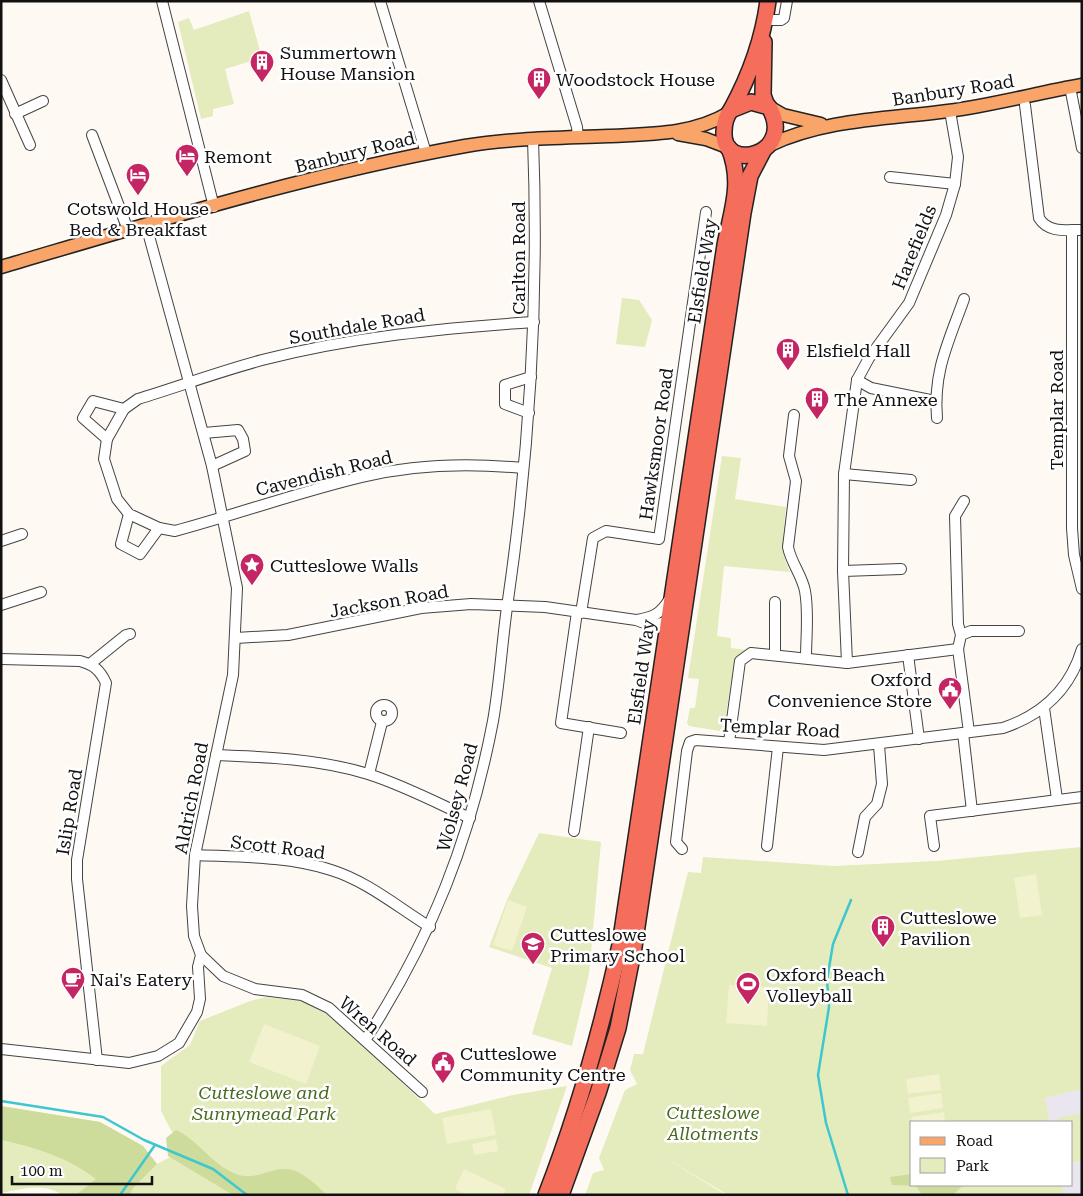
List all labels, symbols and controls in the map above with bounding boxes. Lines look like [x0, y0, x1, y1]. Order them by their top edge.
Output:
place label: Summertown House Mansion [280, 42, 416, 84]
building icon: Summertown House Mansion [249, 49, 275, 83]
building icon: Woodstock House [526, 66, 552, 100]
place label: Woodstock House [556, 69, 715, 90]
street label: Banbury Road [891, 70, 1016, 110]
street label: Banbury Road [293, 127, 418, 177]
hotel icon: Remont [174, 143, 200, 177]
place label: Remont [204, 146, 272, 167]
hotel icon: Cotswold House Bed & Breakfast [125, 162, 151, 196]
place label: Cotswold House Bed & Breakfast [67, 198, 209, 240]
street label: Carlton Road [508, 201, 529, 315]
street label: Harefields [888, 202, 940, 292]
street label: Elsfield Way [683, 216, 721, 325]
street label: Southdale Road [287, 304, 427, 348]
building icon: Elsfield Hall [775, 337, 801, 371]
place label: Elsfield Hall [806, 340, 911, 361]
street label: Templar Road [1046, 349, 1067, 470]
street label: Hawksmoor Road [635, 366, 677, 522]
building icon: The Annexe [804, 386, 830, 420]
place label: The Annexe [834, 389, 938, 410]
street label: Cavendish Road [253, 446, 395, 500]
place icon: Cutteslowe Walls [239, 552, 265, 586]
place label: Cutteslowe Walls [270, 555, 418, 576]
street label: Jackson Road [328, 580, 451, 622]
street label: Elsfield Way [623, 617, 659, 726]
place label: Oxford Convenience Store [767, 669, 932, 711]
public building icon: Oxford Convenience Store [937, 676, 963, 710]
street label: Templar Road [719, 714, 841, 742]
street label: Aldrich Road [170, 740, 212, 856]
street label: Wolsey Road [432, 740, 482, 854]
street label: Islip Road [52, 767, 86, 857]
street label: Scott Road [230, 831, 327, 863]
place label: Cutteslowe Pavilion [900, 907, 997, 949]
building icon: Cutteslowe Pavilion [870, 914, 896, 948]
place label: Cutteslowe Primary School [550, 924, 685, 966]
school or university icon: Cutteslowe Primary School [520, 931, 546, 965]
place label: Oxford Beach Volleyball [766, 964, 886, 1006]
cafe icon: Nai's Eatery [60, 966, 86, 1000]
place label: Nai's Eatery [90, 969, 192, 990]
sports icon: Oxford Beach Volleyball [735, 971, 761, 1005]
street label: Wren Road [335, 992, 421, 1071]
place label: Cutteslowe Community Centre [460, 1043, 626, 1085]
public building icon: Cutteslowe Community Centre [430, 1050, 456, 1084]
park label: Cutteslowe and Sunnymead Park [191, 1082, 336, 1124]
park label: Cutteslowe Allotments [666, 1102, 760, 1144]
legend [910, 1121, 1073, 1186]
text: Road [956, 1132, 993, 1150]
scale bar [12, 1154, 152, 1186]
text: Park [956, 1157, 990, 1175]
text: 100 m [20, 1162, 63, 1180]

